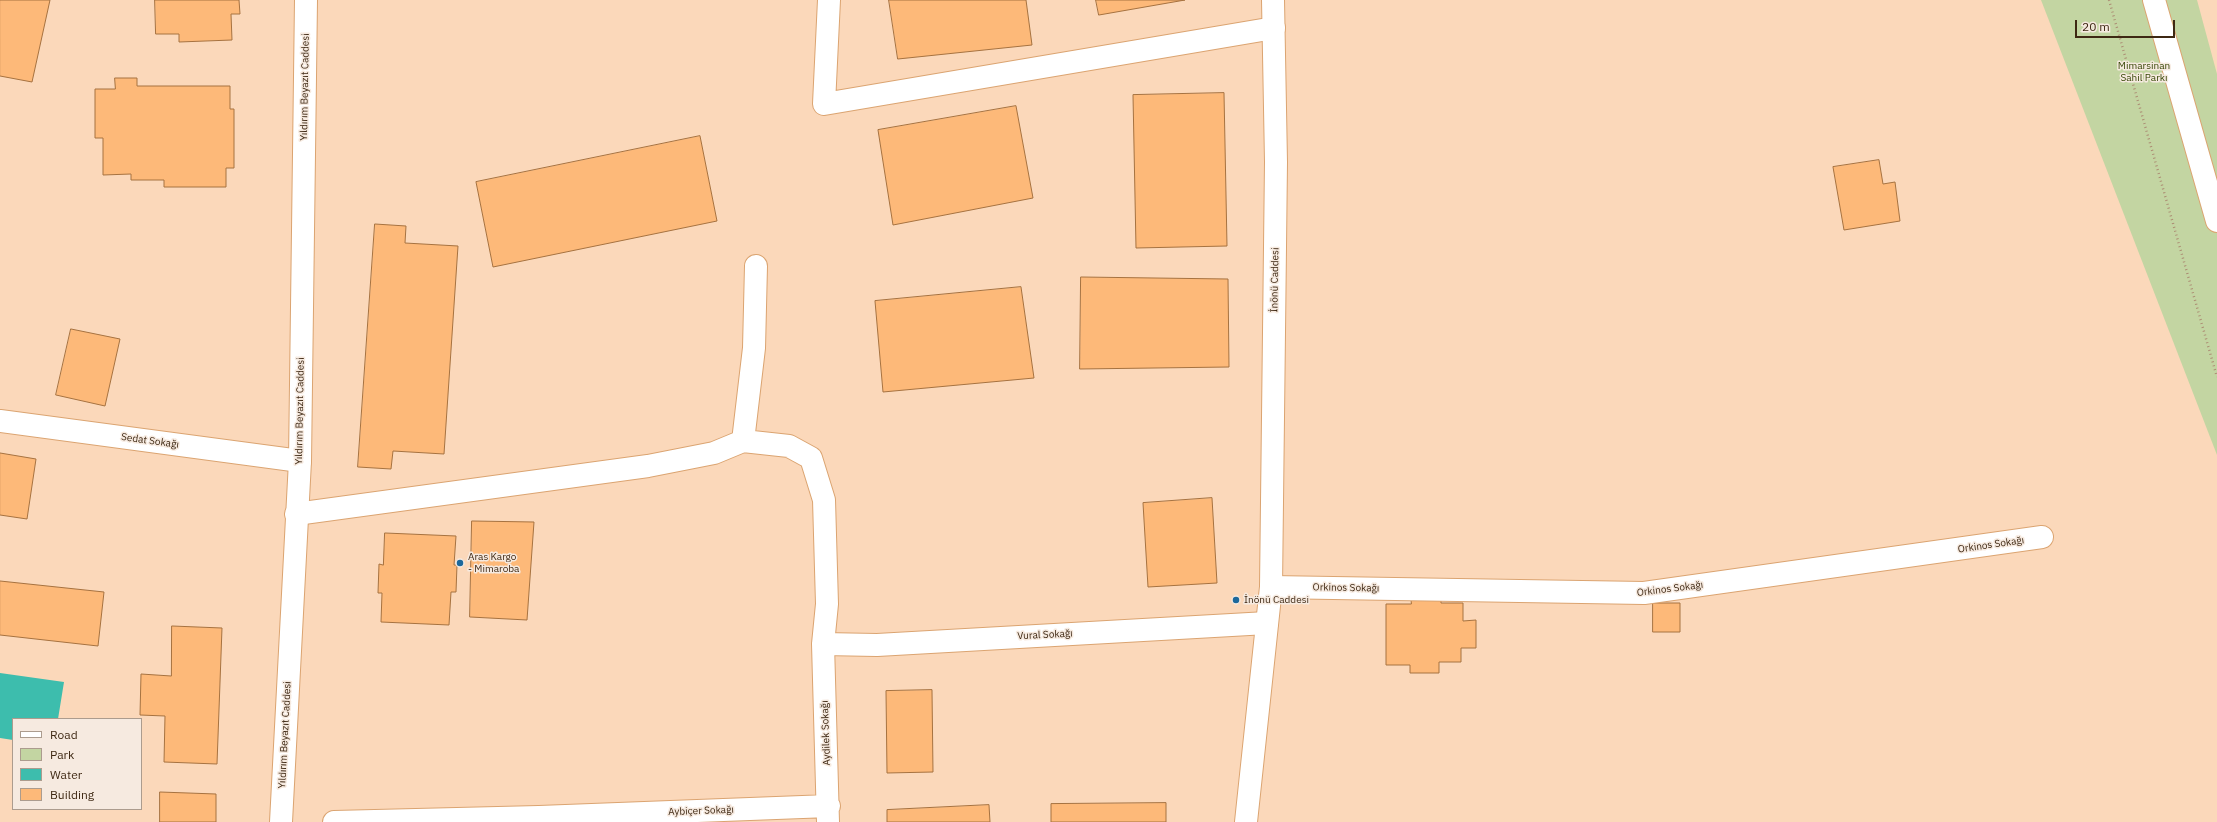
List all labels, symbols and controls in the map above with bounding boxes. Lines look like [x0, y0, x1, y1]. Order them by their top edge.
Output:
scale bar [2077, 12, 2177, 38]
text: 20 m [2082, 19, 2110, 34]
street label: Yıldırım Beyazıt Caddesi [298, 33, 312, 141]
park label: Mimarsinan Sahil Parkı [2118, 60, 2170, 84]
street label: İnönü Caddesi [1268, 247, 1282, 313]
street label: Yıldırım Beyazıt Caddesi [293, 357, 307, 465]
street label: Sedat Sokağı [120, 431, 180, 451]
street label: Orkinos Sokağı [1957, 534, 2025, 556]
place label: Aras Kargo - Mimaroba [468, 551, 519, 574]
marker: Aras Kargo - Mimaroba [455, 558, 465, 568]
street label: Orkinos Sokağı [1636, 579, 1704, 599]
street label: Orkinos Sokağı [1312, 581, 1380, 595]
place label: İnönü Caddesi [1244, 594, 1309, 606]
marker: İnönü Caddesi [1231, 595, 1241, 605]
street label: Vural Sokağı [1017, 628, 1073, 642]
street label: Yıldırım Beyazıt Caddesi [276, 681, 294, 789]
street label: Aydilek Sokağı [819, 700, 833, 766]
legend [12, 718, 142, 810]
text: Road [50, 727, 78, 742]
text: Park [50, 747, 74, 762]
text: Water [50, 767, 82, 782]
text: Building [50, 787, 94, 802]
street label: Aybiçer Sokağı [668, 804, 734, 818]

